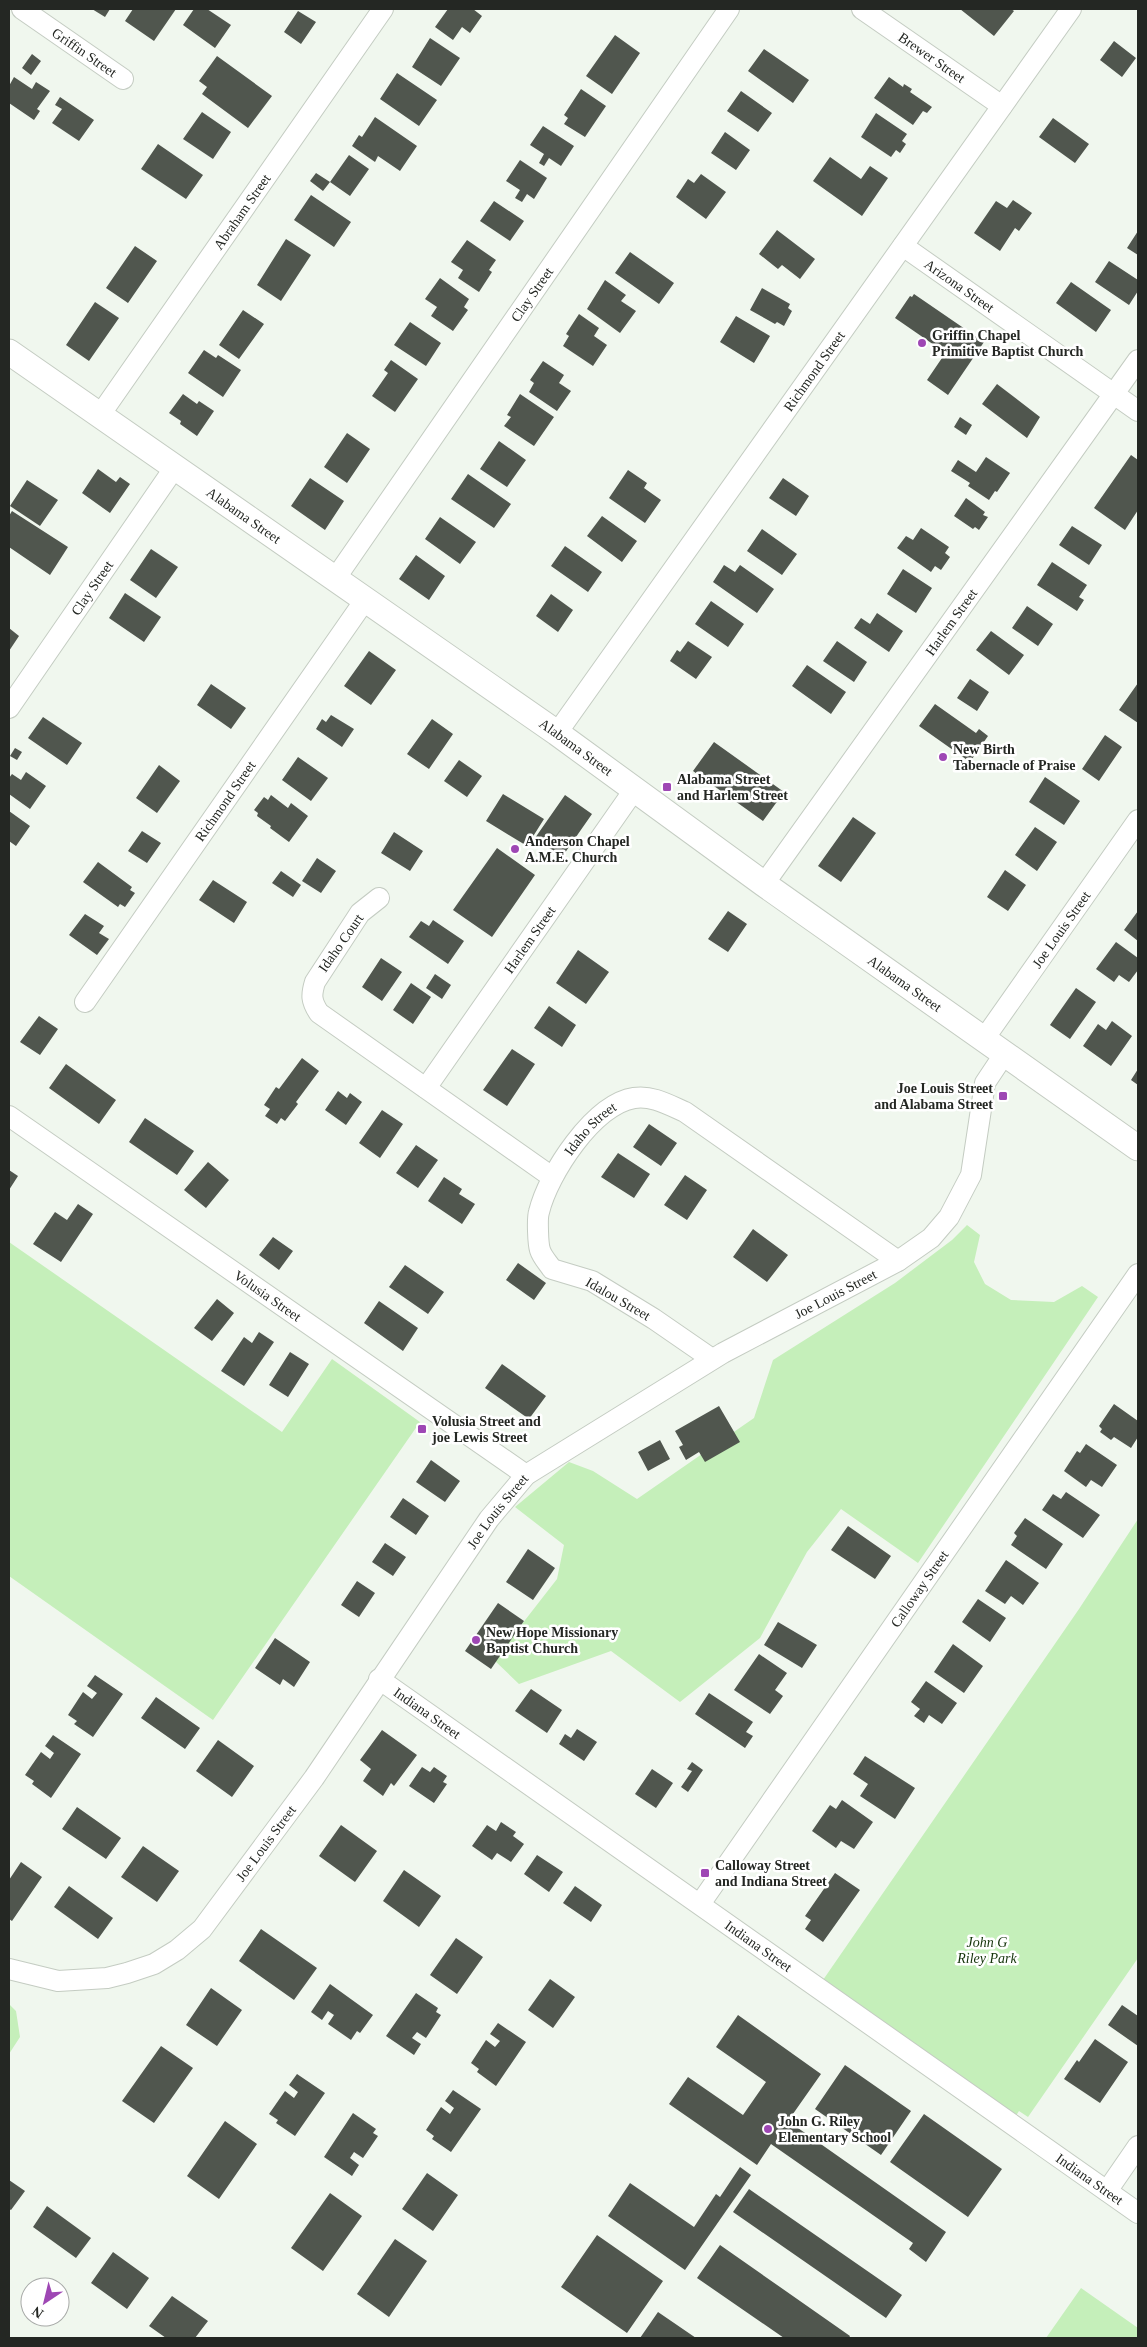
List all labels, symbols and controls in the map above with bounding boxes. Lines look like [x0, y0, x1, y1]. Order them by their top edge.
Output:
street label: Griffin Street [49, 25, 120, 80]
street label: Brewer Street [896, 29, 968, 86]
street label: Abraham Street [210, 171, 273, 252]
street label: Arizona Street [922, 256, 997, 315]
street label: Clay Street [508, 264, 556, 324]
street label: Richmond Street [781, 328, 848, 414]
place label: Griffin Chapel Primitive Baptist Church [932, 328, 1084, 359]
marker: Griffin Chapel Primitive Baptist Church [916, 337, 928, 349]
street label: Alabama Street [204, 484, 284, 546]
street label: Clay Street [68, 558, 116, 618]
street label: Harlem Street [922, 586, 980, 658]
street label: Alabama Street [536, 716, 616, 779]
place label: New Birth Tabernacle of Praise [953, 742, 1075, 773]
marker: New Birth Tabernacle of Praise [937, 751, 949, 763]
street label: Richmond Street [192, 758, 258, 844]
place label: Alabama Street and Harlem Street [677, 772, 788, 803]
marker: Alabama Street and Harlem Street [661, 781, 673, 793]
place label: Anderson Chapel A.M.E. Church [525, 834, 630, 865]
marker: Anderson Chapel A.M.E. Church [509, 843, 521, 855]
street label: Joe Louis Street [1029, 888, 1093, 971]
street label: Harlem Street [501, 903, 558, 976]
street label: Idaho Court [316, 911, 366, 975]
street label: Alabama Street [865, 952, 945, 1015]
place label: Joe Louis Street and Alabama Street [874, 1081, 993, 1112]
marker: Joe Louis Street and Alabama Street [997, 1090, 1009, 1102]
street label: Idaho Street [561, 1099, 619, 1158]
street label: Joe Louis Street [792, 1266, 879, 1322]
street label: Volusia Street [231, 1267, 304, 1324]
street label: Idalou Street [583, 1275, 653, 1324]
place label: Volusia Street and joe Lewis Street [431, 1414, 541, 1445]
marker: Volusia Street and joe Lewis Street [416, 1423, 428, 1435]
street label: Joe Louis Street [464, 1471, 531, 1551]
street label: Calloway Street [887, 1547, 951, 1630]
place label: New Hope Missionary Baptist Church [486, 1625, 618, 1656]
marker: New Hope Missionary Baptist Church [470, 1634, 482, 1646]
street label: Indiana Street [391, 1684, 464, 1742]
street label: Joe Louis Street [233, 1802, 299, 1884]
place label: Calloway Street and Indiana Street [715, 1858, 827, 1889]
marker: Calloway Street and Indiana Street [699, 1867, 711, 1879]
street label: Indiana Street [722, 1917, 795, 1975]
park label: John G Riley Park [956, 1935, 1018, 1966]
place label: John G. Riley Elementary School [778, 2114, 891, 2145]
marker: John G. Riley Elementary School [762, 2123, 774, 2135]
street label: Indiana Street [1053, 2150, 1126, 2208]
north arrow [20, 2277, 70, 2327]
text: N [29, 2303, 46, 2321]

